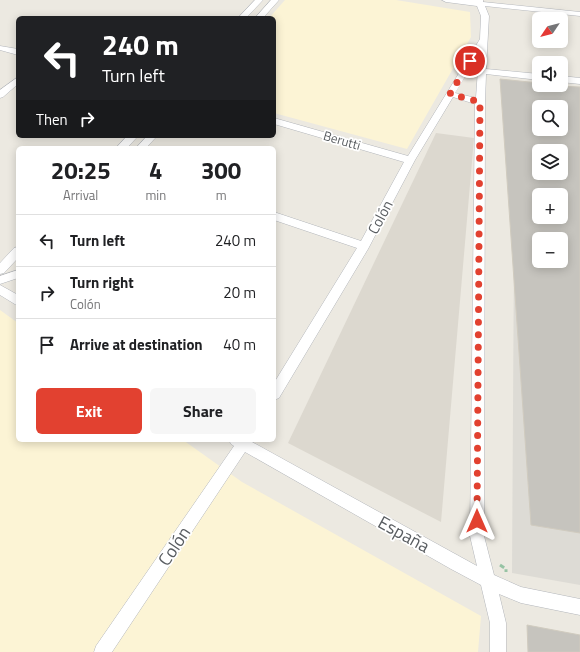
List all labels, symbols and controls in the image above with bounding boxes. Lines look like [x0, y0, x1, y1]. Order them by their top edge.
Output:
north arrow [532, 12, 568, 48]
map controls [532, 12, 568, 268]
text: 240 m [102, 23, 179, 66]
icon: left [36, 32, 88, 84]
pin [453, 44, 487, 78]
icon: arrive [459, 50, 481, 72]
button: sound [532, 56, 568, 92]
text: Turn left [102, 62, 165, 89]
button: search [532, 100, 568, 136]
text: Then [36, 108, 68, 131]
icon: right [76, 108, 98, 130]
street label: Berutti [321, 125, 363, 155]
button: layers [532, 144, 568, 180]
text: 20:25 [51, 152, 111, 188]
text: 4 [149, 152, 163, 188]
text: 300 [201, 152, 241, 188]
text: Arrival [63, 185, 98, 205]
text: min [145, 185, 166, 205]
text: m [216, 185, 227, 205]
button: + [532, 188, 568, 224]
street label: Colón [362, 196, 398, 238]
text: Turn left [70, 229, 125, 252]
text: 240 m [215, 229, 256, 252]
icon: left [36, 230, 58, 252]
button: − [532, 232, 568, 268]
text: Turn right [70, 271, 134, 294]
text: 20 m [223, 281, 256, 304]
icon: right [36, 282, 58, 304]
text: Colón [70, 294, 101, 314]
text: Arrive at destination [70, 333, 203, 356]
text: 40 m [223, 333, 256, 356]
icon: arrive [36, 334, 58, 356]
button: Exit [36, 388, 142, 434]
button: Share [150, 388, 256, 434]
position arrow [456, 500, 498, 542]
street label: España [373, 509, 435, 559]
street label: Colón [151, 521, 197, 571]

